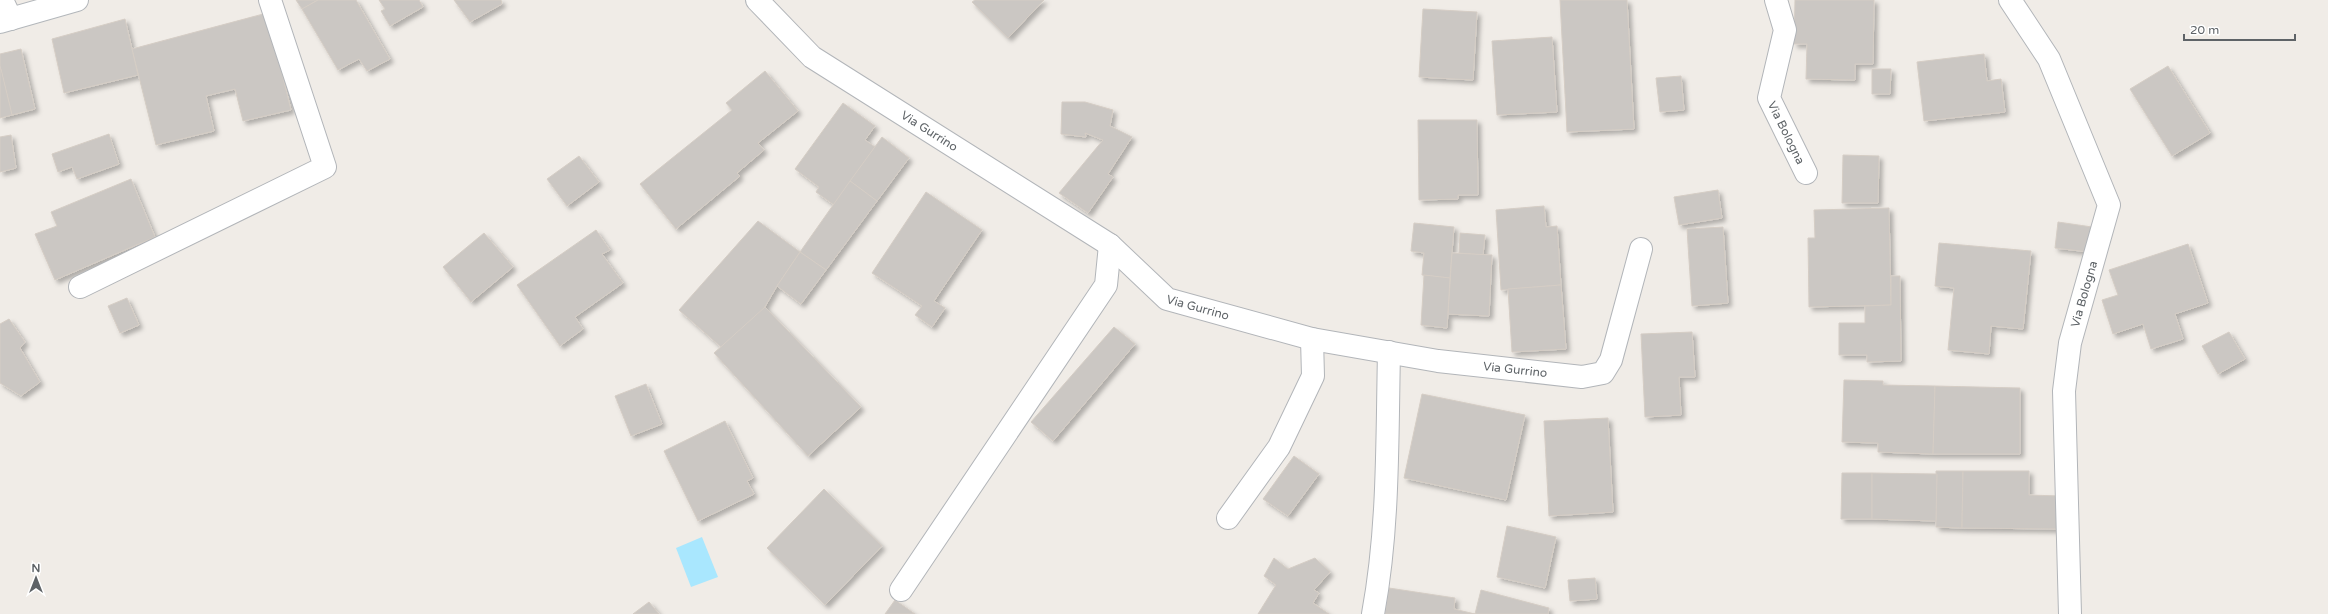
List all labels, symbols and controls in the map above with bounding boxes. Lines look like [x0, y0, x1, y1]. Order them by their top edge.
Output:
scale bar [2184, 16, 2295, 42]
text: 20 m [2190, 23, 2219, 37]
street label: Via Bologna [1765, 99, 1808, 167]
street label: Via Gurrino [898, 108, 960, 154]
street label: Via Bologna [2068, 259, 2100, 329]
street label: Via Gurrino [1165, 292, 1231, 323]
street label: Via Gurrino [1482, 359, 1548, 380]
north arrow [16, 558, 56, 598]
text: N [32, 562, 40, 575]

